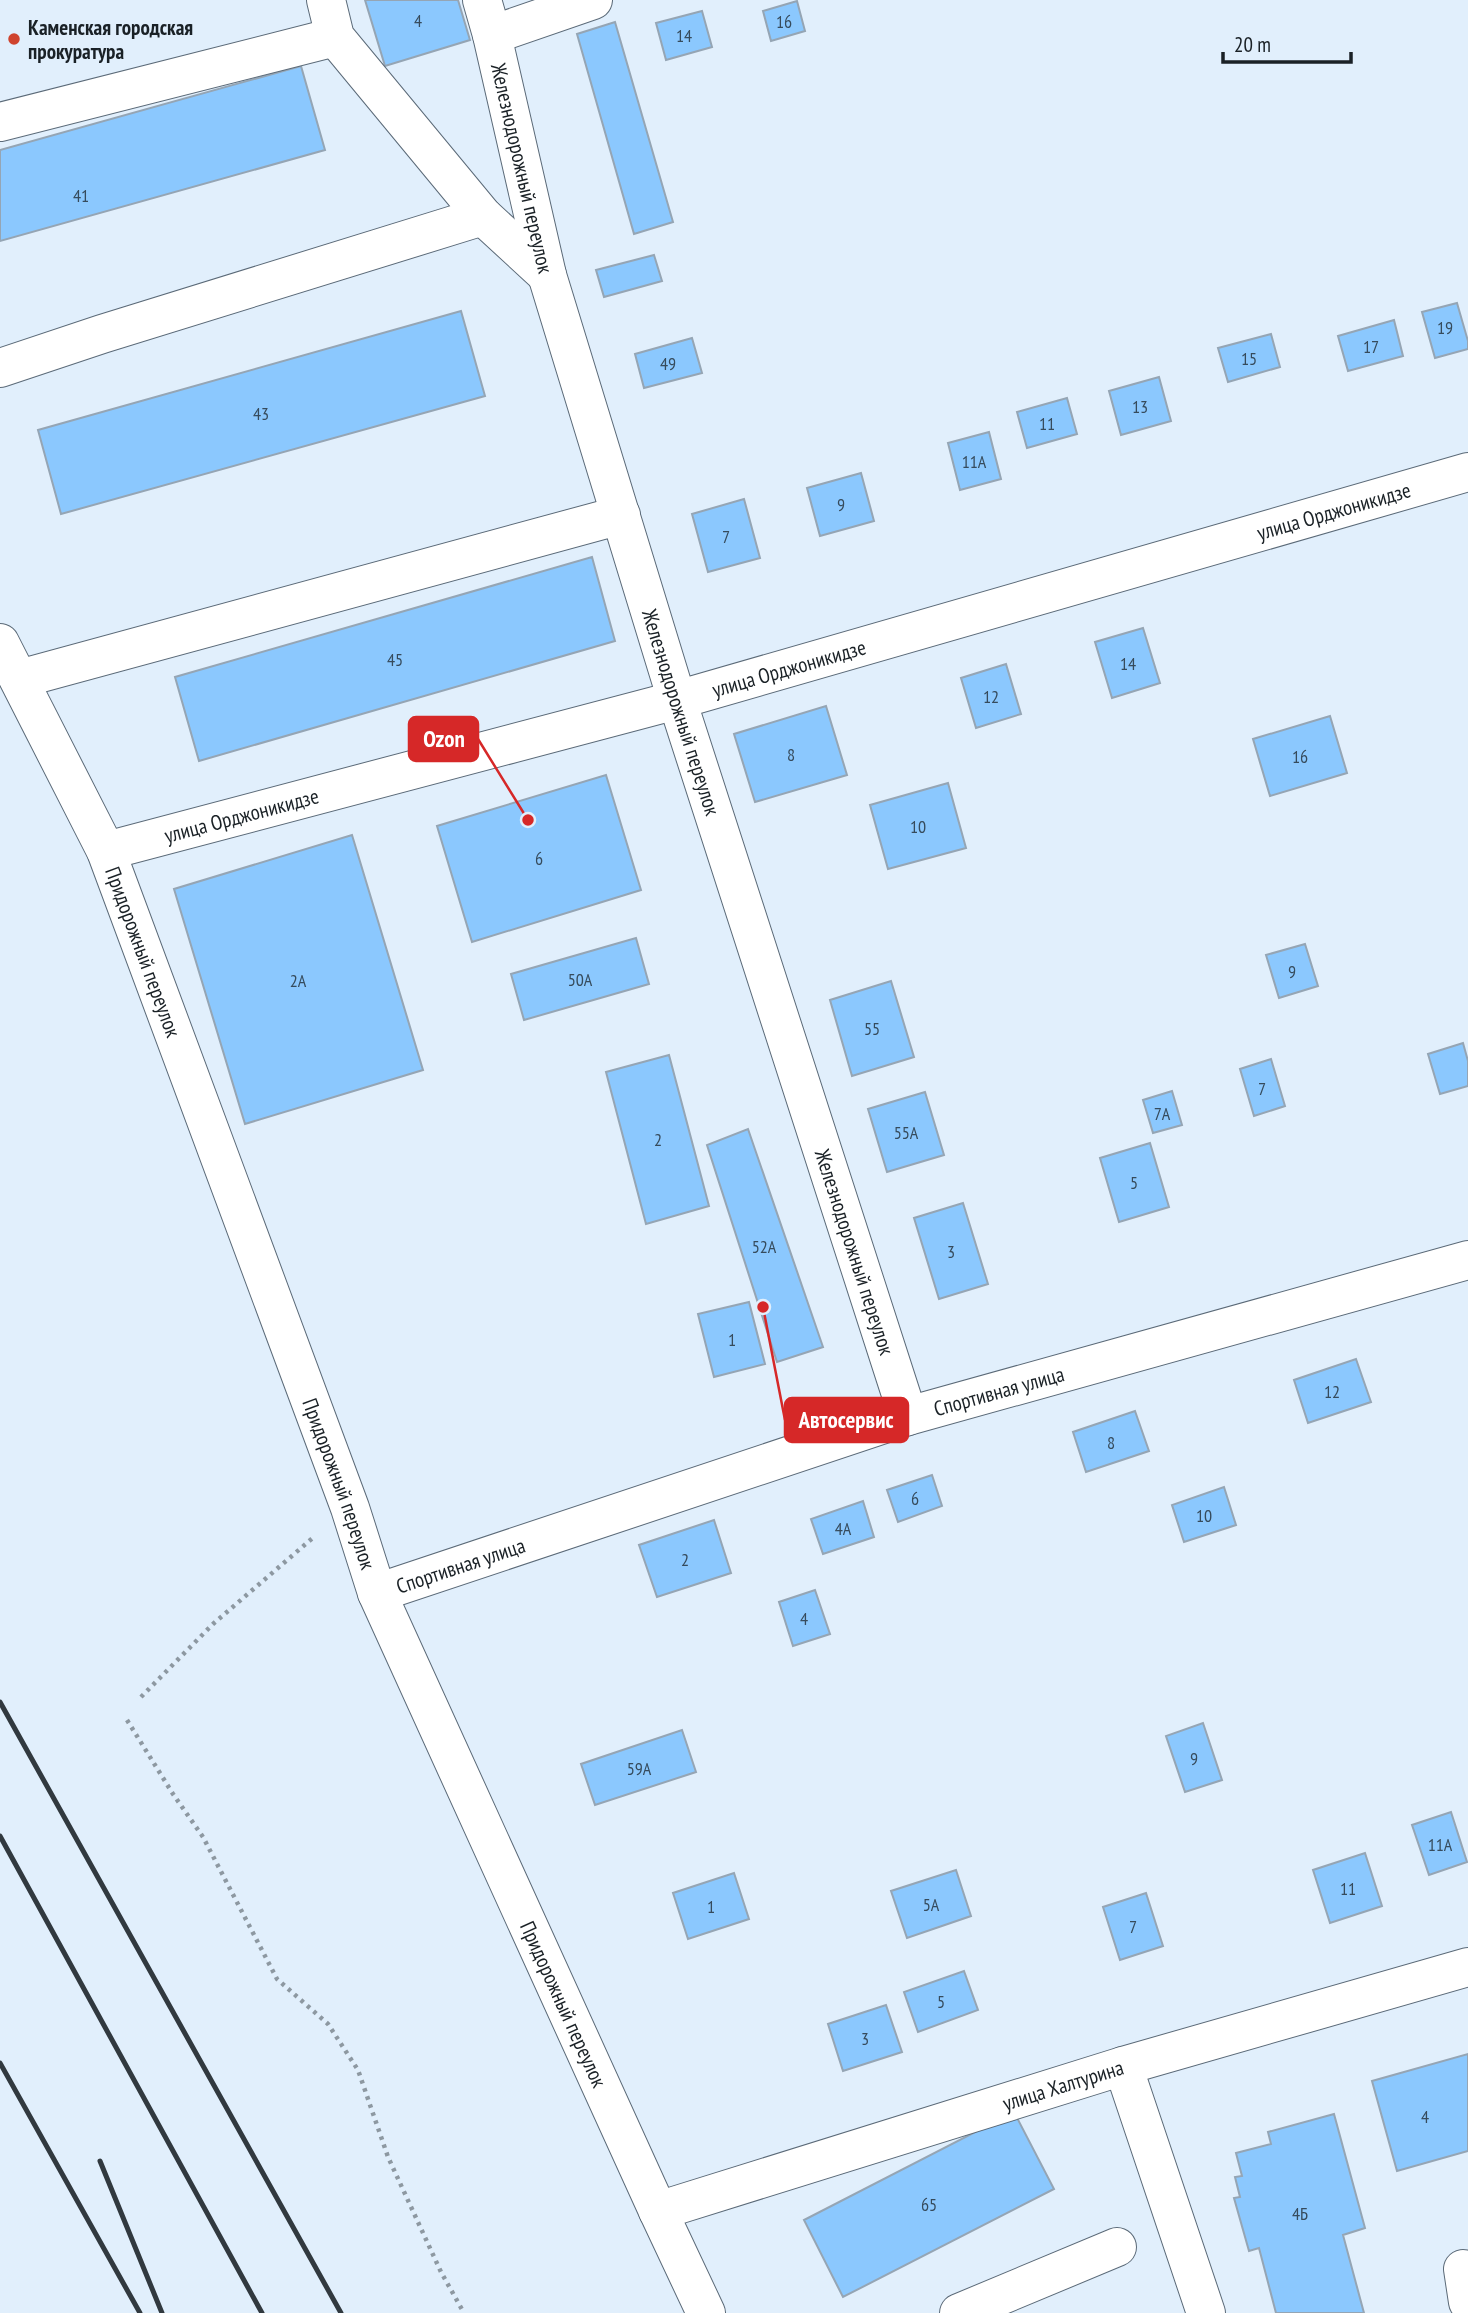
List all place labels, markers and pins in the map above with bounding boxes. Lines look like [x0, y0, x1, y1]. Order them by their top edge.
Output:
place label: Каменская городская прокуратура [28, 14, 193, 65]
marker: Каменская городская прокуратура [6, 31, 22, 47]
callout: Ozon [409, 717, 478, 761]
callout: Автосервис [785, 1398, 908, 1442]

